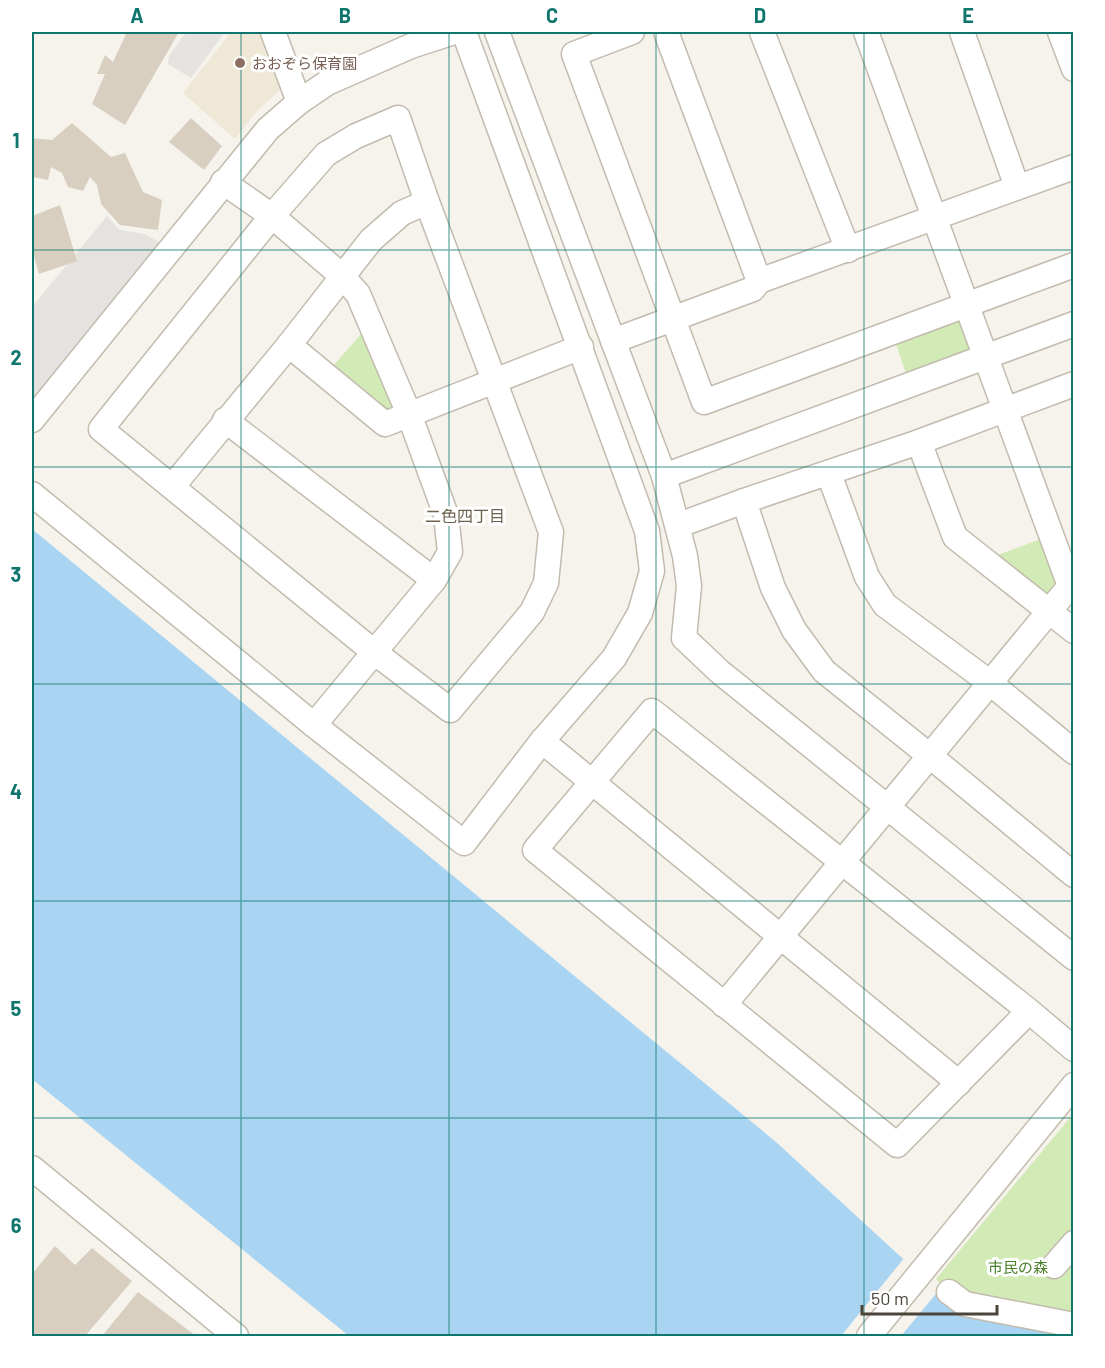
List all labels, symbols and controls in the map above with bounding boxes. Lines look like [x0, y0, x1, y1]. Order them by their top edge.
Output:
text: A [130, 3, 144, 27]
text: B [339, 3, 351, 27]
text: C [546, 3, 558, 27]
text: D [754, 3, 766, 27]
text: E [962, 3, 974, 27]
place label: おおぞら保育園 [252, 54, 357, 72]
marker: おおぞら保育園 [233, 56, 247, 70]
text: 1 [12, 128, 20, 152]
text: 2 [10, 345, 22, 369]
district label: 二色四丁目 [425, 506, 505, 525]
text: 3 [11, 562, 21, 586]
text: 4 [10, 779, 22, 803]
text: 5 [11, 996, 22, 1020]
text: 6 [11, 1213, 22, 1237]
park label: 市民の森 [988, 1258, 1048, 1276]
scale bar [862, 1278, 997, 1316]
text: 50 m [871, 1287, 909, 1309]

